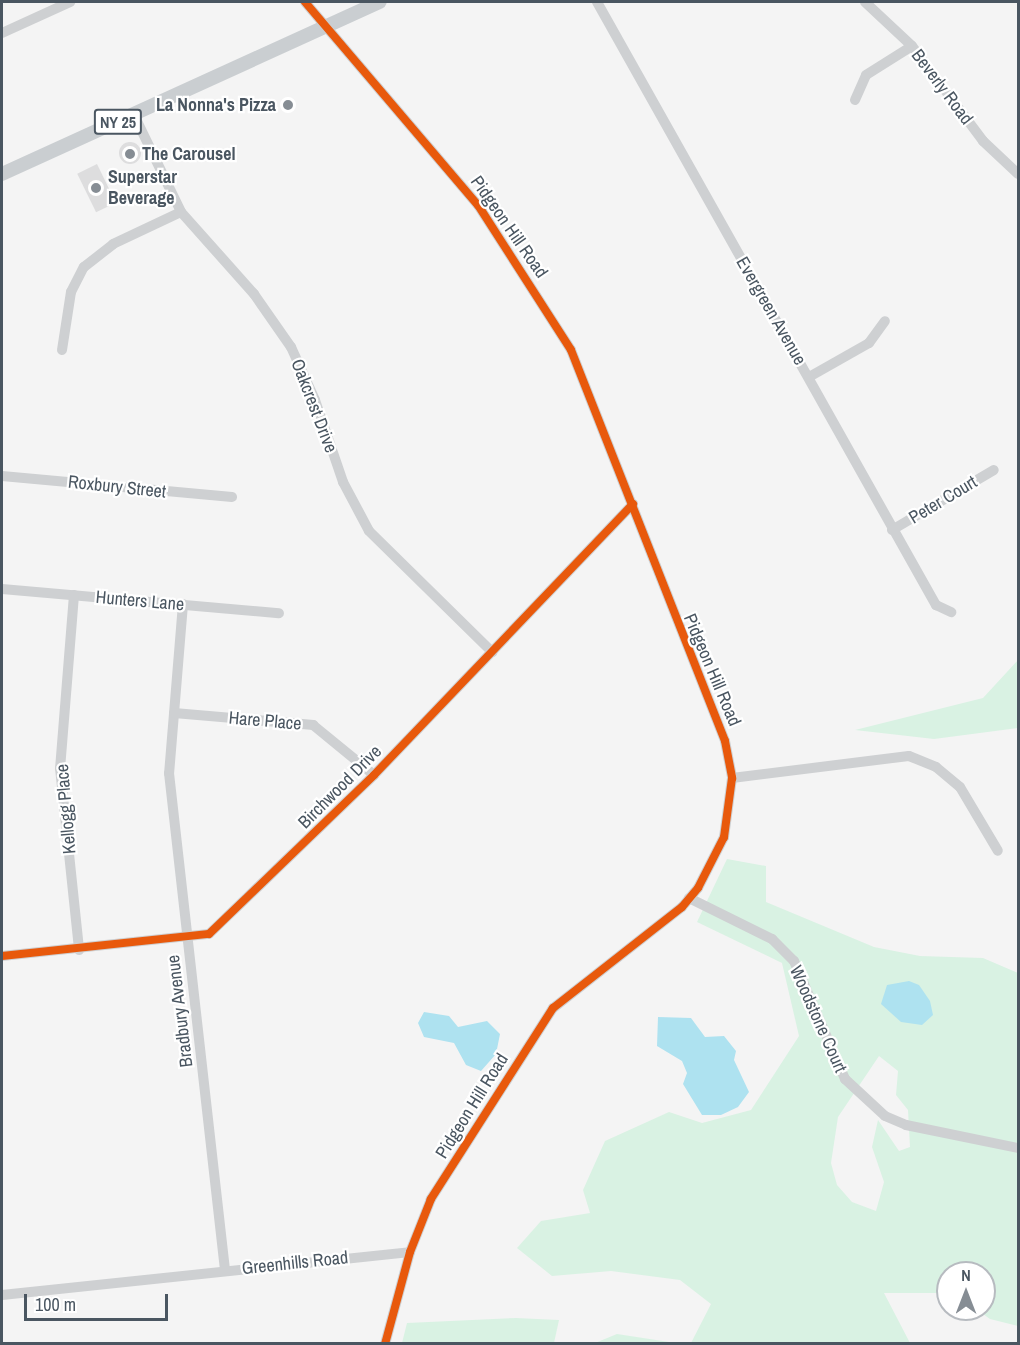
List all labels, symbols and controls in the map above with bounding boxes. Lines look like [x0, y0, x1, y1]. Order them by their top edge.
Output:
street label: Beverly Road [907, 45, 977, 129]
place label: La Nonna's Pizza [156, 94, 276, 116]
marker: La Nonna's Pizza [281, 98, 295, 112]
road number: NY 25 [92, 109, 144, 135]
place label: The Carousel [142, 143, 236, 165]
marker: The Carousel [123, 147, 137, 161]
place label: Superstar Beverage [108, 167, 177, 210]
street label: Pidgeon Hill Road [466, 172, 552, 282]
marker: Superstar Beverage [89, 181, 103, 195]
street label: Evergreen Avenue [731, 253, 811, 369]
street label: Oakcrest Drive [286, 356, 342, 456]
street label: Roxbury Street [67, 471, 167, 503]
street label: Peter Court [905, 471, 981, 529]
street label: Hunters Lane [95, 586, 185, 616]
street label: Pidgeon Hill Road [679, 611, 745, 729]
street label: Hare Place [228, 707, 302, 735]
street label: Birchwood Drive [294, 741, 386, 833]
street label: Kellogg Place [51, 763, 81, 855]
street label: Bradbury Avenue [162, 953, 198, 1069]
street label: Woodstone Court [785, 962, 851, 1076]
street label: Pidgeon Hill Road [431, 1049, 513, 1163]
street label: Greenhills Road [241, 1247, 349, 1279]
north arrow [936, 1261, 996, 1321]
text: N [961, 1264, 971, 1286]
scale bar [27, 1282, 171, 1320]
text: 100 m [35, 1292, 76, 1317]

